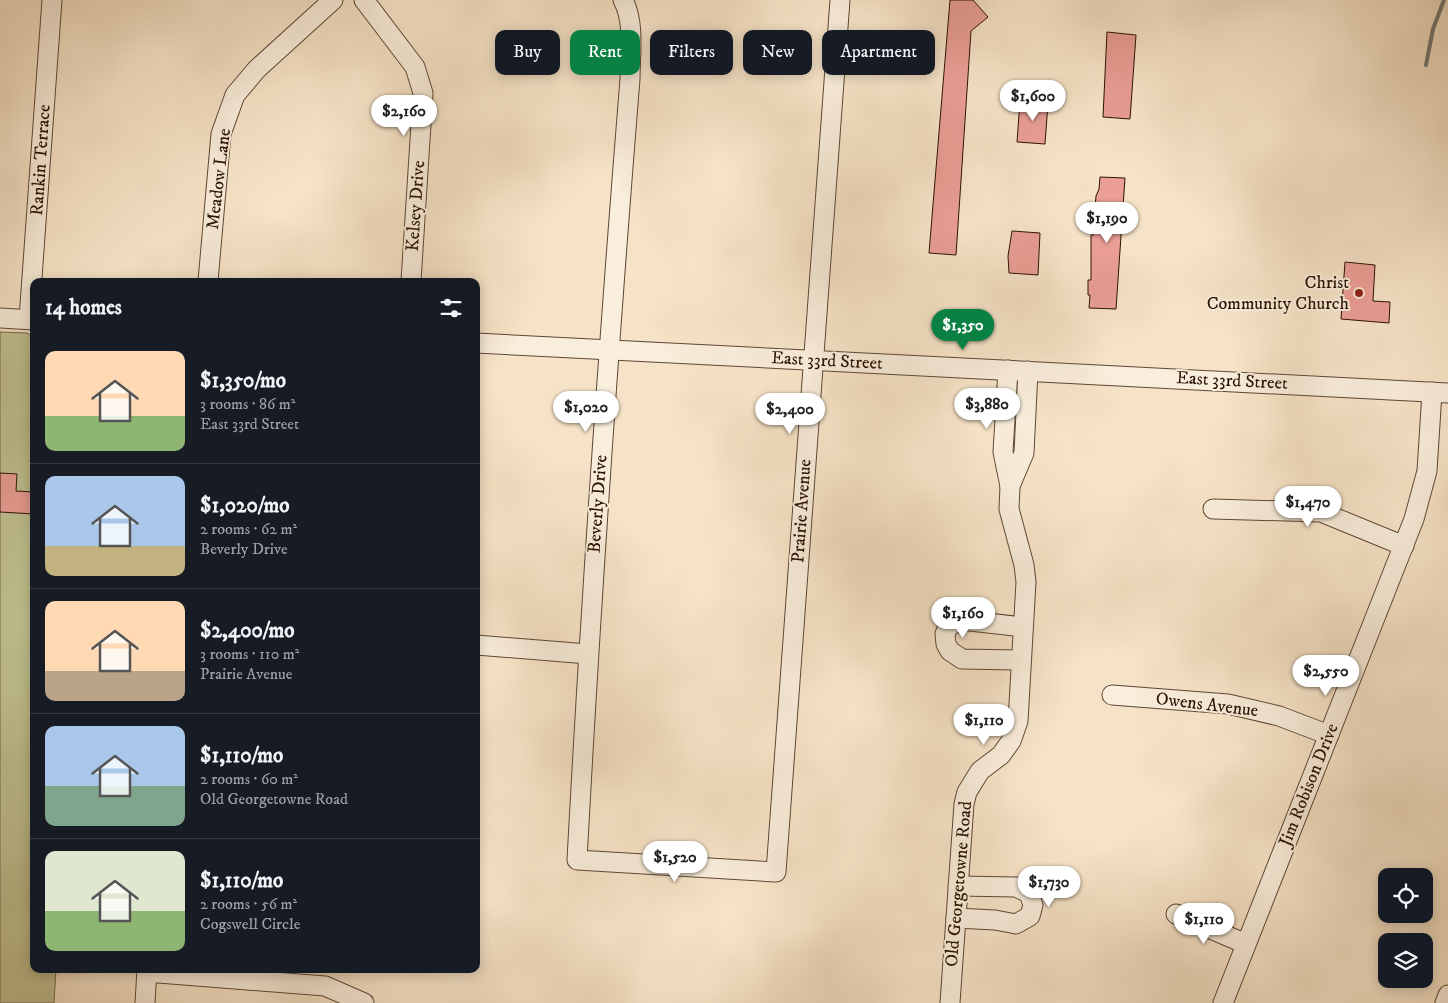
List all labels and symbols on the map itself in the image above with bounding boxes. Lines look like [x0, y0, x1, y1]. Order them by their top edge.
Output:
pin: $1,600 [992, 80, 1074, 122]
pin: $2,160 [363, 94, 445, 137]
street label: Rankin Terrace [26, 104, 56, 216]
street label: Meadow Lane [202, 127, 236, 231]
street label: Kelsey Drive [402, 160, 430, 252]
pin: $1,190 [1066, 202, 1148, 244]
place label: Christ Community Church [1207, 272, 1350, 315]
marker: Christ Community Church [1353, 287, 1365, 299]
pin: $1,350 [922, 308, 1004, 351]
street label: East 33rd Street [771, 347, 883, 375]
street label: East 33rd Street [1176, 367, 1288, 395]
pin: $3,880 [946, 388, 1028, 430]
pin: $1,020 [545, 390, 627, 433]
pin: $2,400 [749, 392, 831, 435]
street label: Beverly Drive [584, 454, 612, 554]
street label: Prairie Avenue [787, 458, 817, 564]
pin: $1,470 [1267, 486, 1349, 528]
pin: $1,160 [922, 596, 1004, 639]
pin: $2,550 [1285, 654, 1367, 697]
street label: Owens Avenue [1155, 688, 1259, 722]
pin: $1,110 [943, 704, 1025, 746]
street label: Jim Robison Drive [1274, 720, 1344, 852]
street label: Old Georgetowne Road [941, 800, 977, 968]
pin: $1,520 [634, 840, 716, 883]
pin: $1,730 [1008, 866, 1090, 908]
pin: $1,110 [1163, 902, 1245, 945]

